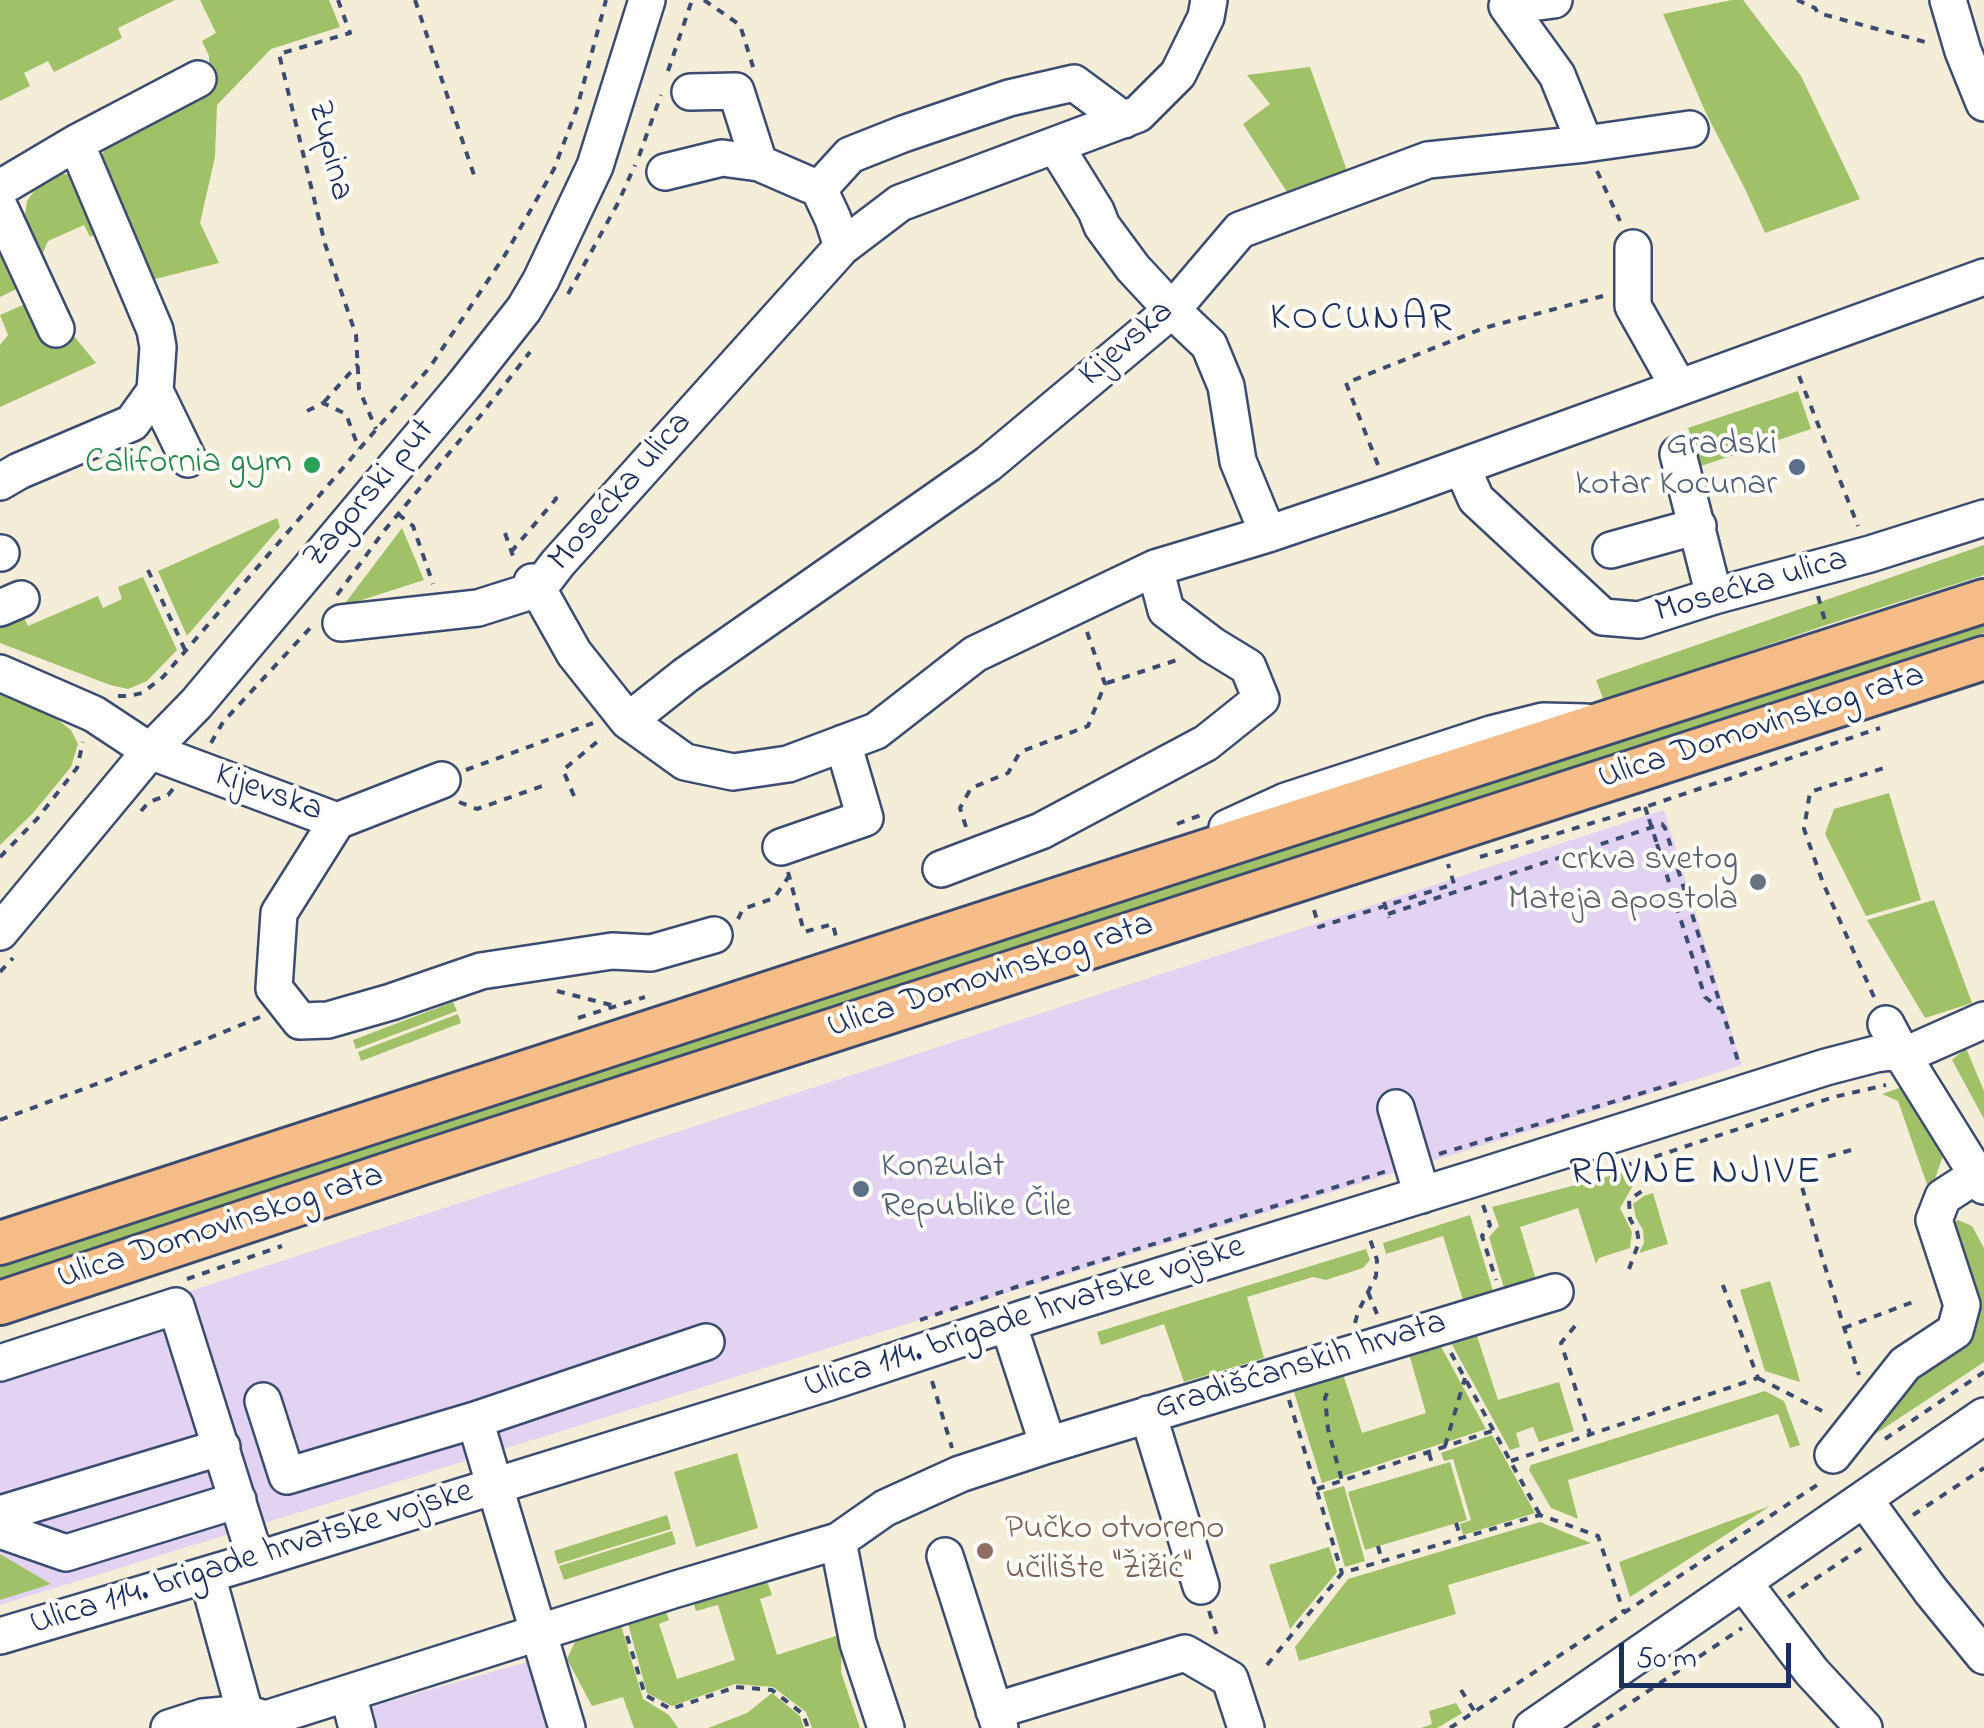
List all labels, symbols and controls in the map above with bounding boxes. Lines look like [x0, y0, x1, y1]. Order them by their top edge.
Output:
street label: Zupina [295, 97, 361, 205]
street label: Kijevska [1072, 293, 1184, 397]
district label: KOCUNAR [1270, 297, 1454, 345]
street label: Mosećka ulica [541, 405, 703, 581]
street label: Zagorski put [296, 412, 446, 578]
place label: Gradski kotar Kocunar [1576, 426, 1777, 508]
place label: California gym [85, 444, 292, 486]
marker: California gym [301, 454, 323, 476]
marker: Gradski kotar Kocunar [1786, 456, 1808, 478]
street label: Mosećka ulica [1651, 541, 1853, 635]
street label: Ulica Domovinskog rata [1594, 656, 1930, 802]
street label: Kijevska [208, 756, 328, 834]
place label: crkva svetog Mateja apostola [1508, 841, 1738, 923]
marker: crkva svetog Mateja apostola [1747, 871, 1769, 893]
street label: Ulica Domovinskog rata [823, 905, 1159, 1051]
place label: Konzulat Republike Čile [881, 1148, 1071, 1230]
district label: RAVNE NJIVE [1569, 1151, 1823, 1199]
street label: Ulica Domovinskog rata [53, 1156, 389, 1302]
marker: Konzulat Republike Čile [850, 1178, 872, 1200]
street label: Ulica 114. brigade hrvatske vojske [800, 1228, 1250, 1410]
street label: Gradišćanskih hrvata [1150, 1304, 1452, 1432]
street label: Ulica 114. brigade hrvatske vojske [26, 1473, 478, 1647]
place label: Pučko otvoreno učilište "Žižić" [1005, 1510, 1225, 1592]
marker: Pučko otvoreno učilište "Žižić" [974, 1540, 996, 1562]
scale bar [1624, 1623, 1796, 1685]
text: 50 m [1636, 1638, 1697, 1682]

